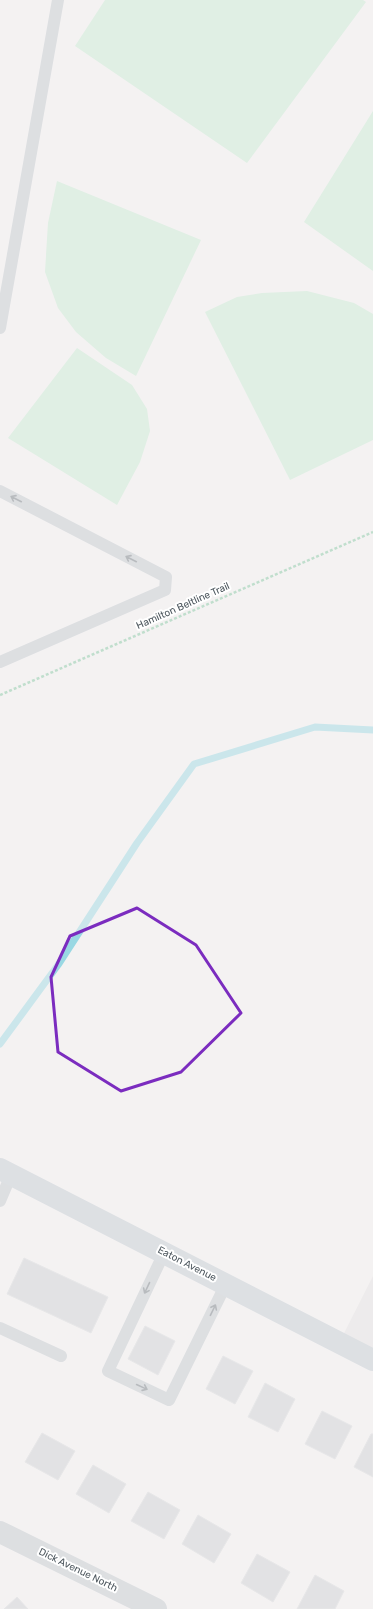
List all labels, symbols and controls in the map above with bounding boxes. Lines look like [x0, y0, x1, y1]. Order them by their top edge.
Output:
one-way arrow [10, 495, 22, 503]
one-way arrow [125, 555, 137, 562]
street label: Hamilton Beltline Trail [134, 580, 232, 632]
street label: Eaton Avenue [156, 1244, 219, 1284]
one-way arrow [143, 1282, 150, 1294]
one-way arrow [210, 1304, 217, 1316]
one-way arrow [136, 1384, 148, 1391]
street label: Dick Avenue North [37, 1546, 119, 1594]

